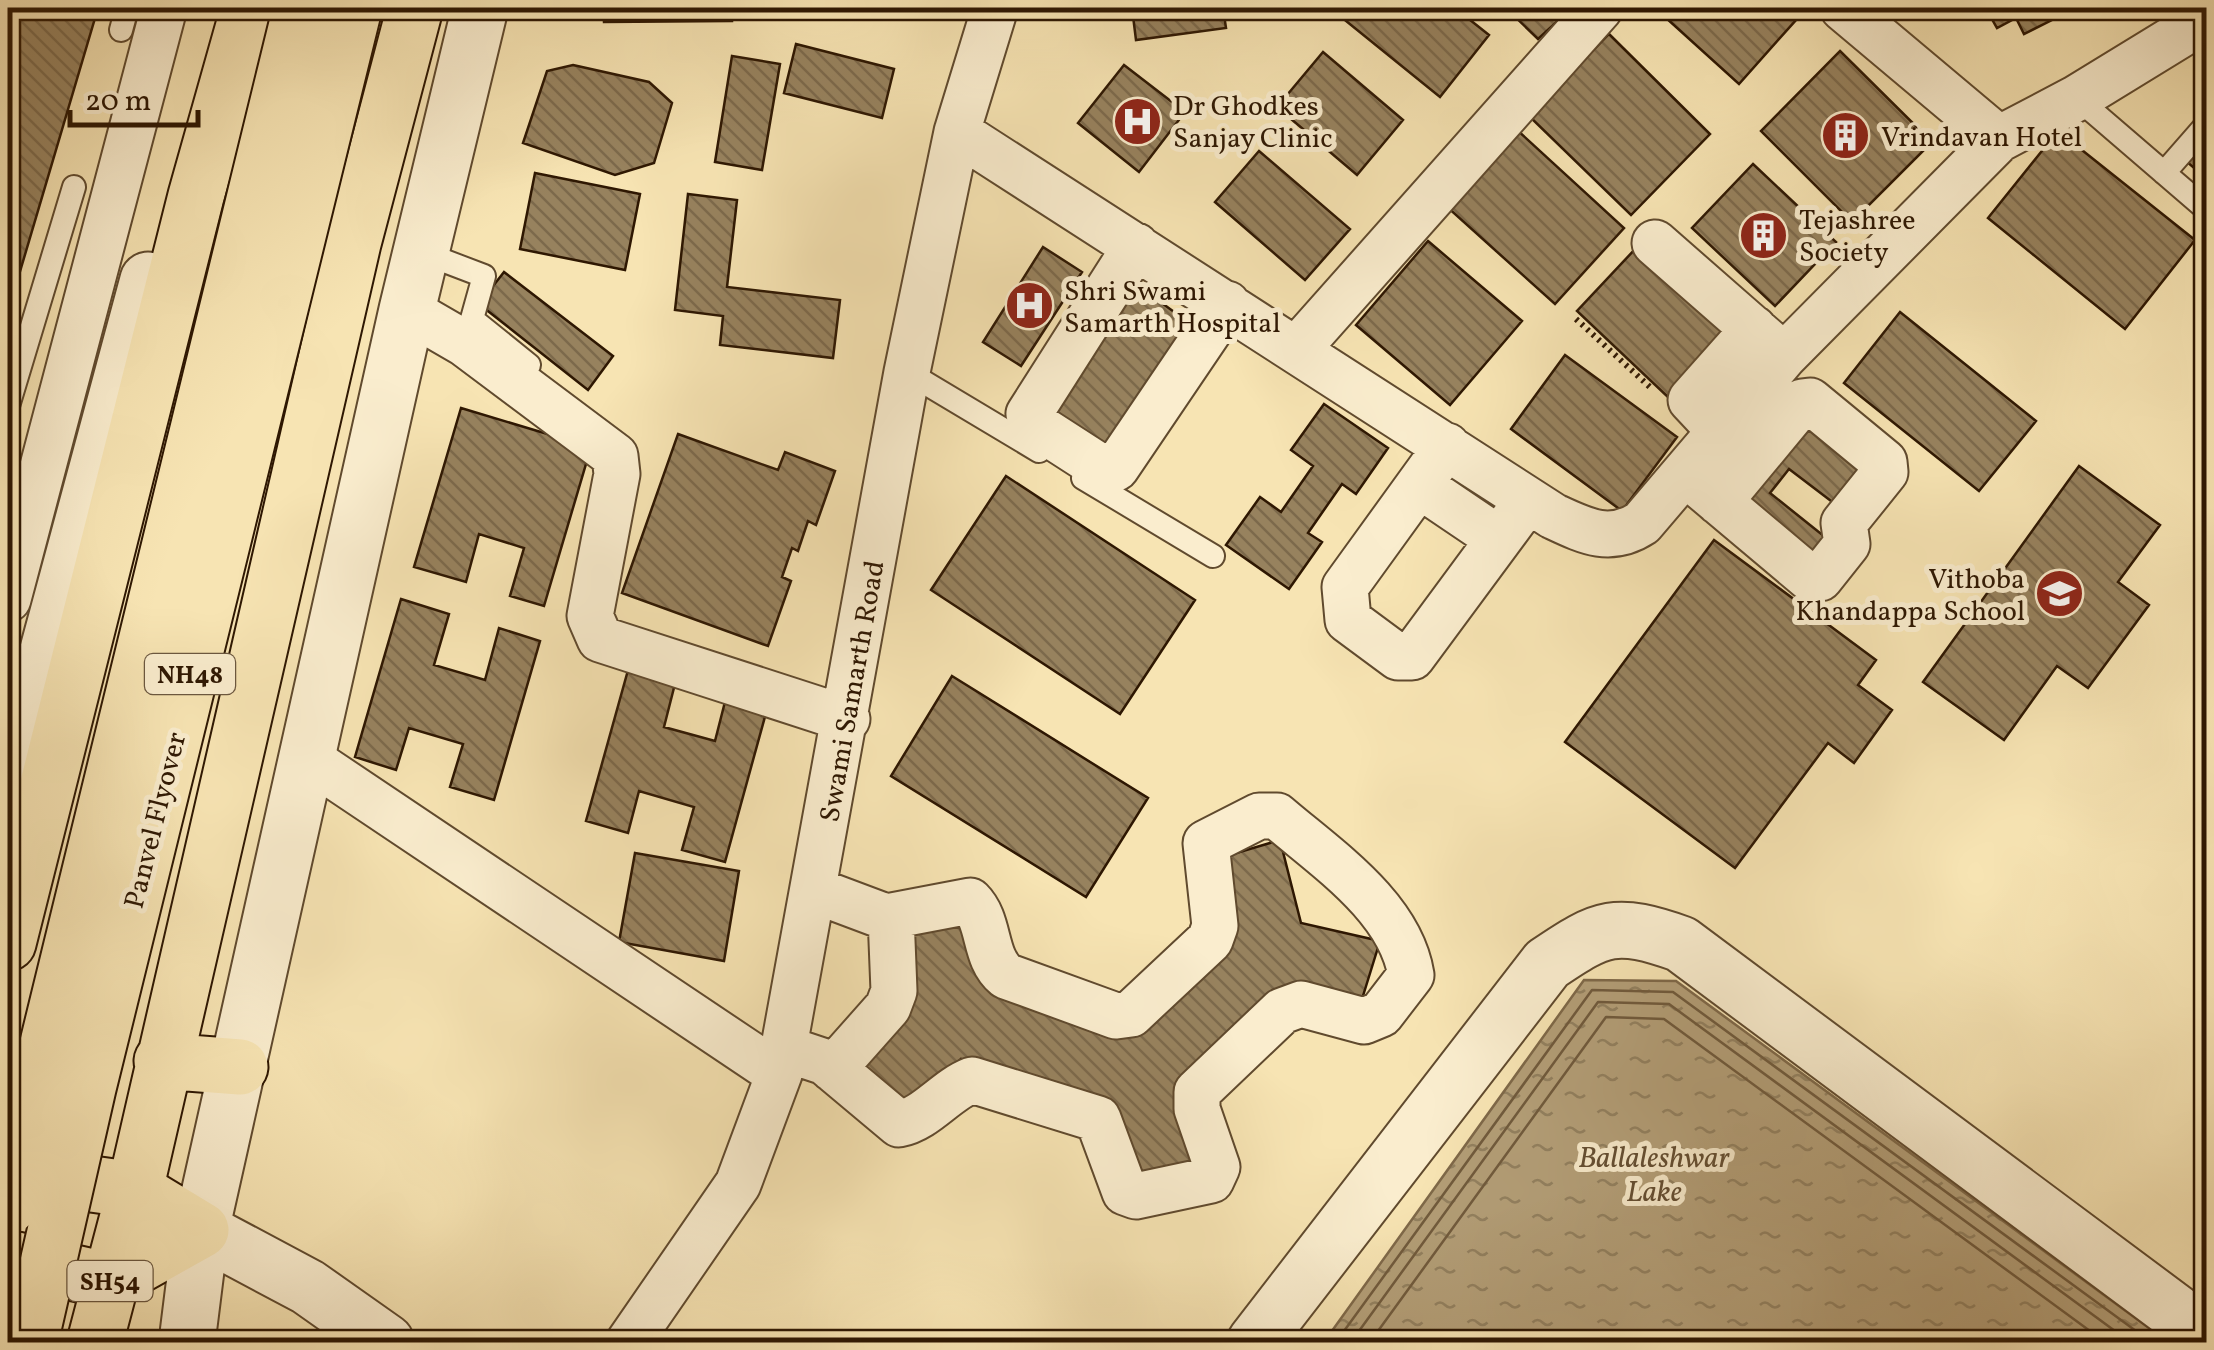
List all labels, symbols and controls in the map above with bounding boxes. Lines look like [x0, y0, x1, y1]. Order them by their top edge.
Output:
scale bar [70, 65, 198, 127]
text: 20 m [85, 81, 151, 123]
place label: Dr Ghodkes Sanjay Clinic [1173, 88, 1333, 159]
hospital icon: Dr Ghodkes Sanjay Clinic [1112, 95, 1164, 147]
building icon: Vrindavan Hotel [1820, 110, 1872, 162]
place label: Vrindavan Hotel [1881, 119, 2082, 158]
place label: Tejashree Society [1799, 202, 1916, 273]
building icon: Tejashree Society [1738, 209, 1790, 261]
place label: Shri Swami Samarth Hospital [1064, 273, 1281, 344]
hospital icon: Shri Swami Samarth Hospital [1003, 280, 1055, 332]
street label: Swami Samarth Road [811, 558, 896, 825]
place label: Vithoba Khandappa School [1795, 561, 2025, 632]
school or university icon: Vithoba Khandappa School [2034, 568, 2086, 620]
road number: NH48 [145, 654, 235, 694]
street label: Panvel Flyover [116, 728, 197, 913]
water label: Ballaleshwar Lake [1578, 1138, 1730, 1214]
road number: SH54 [68, 1261, 152, 1301]

